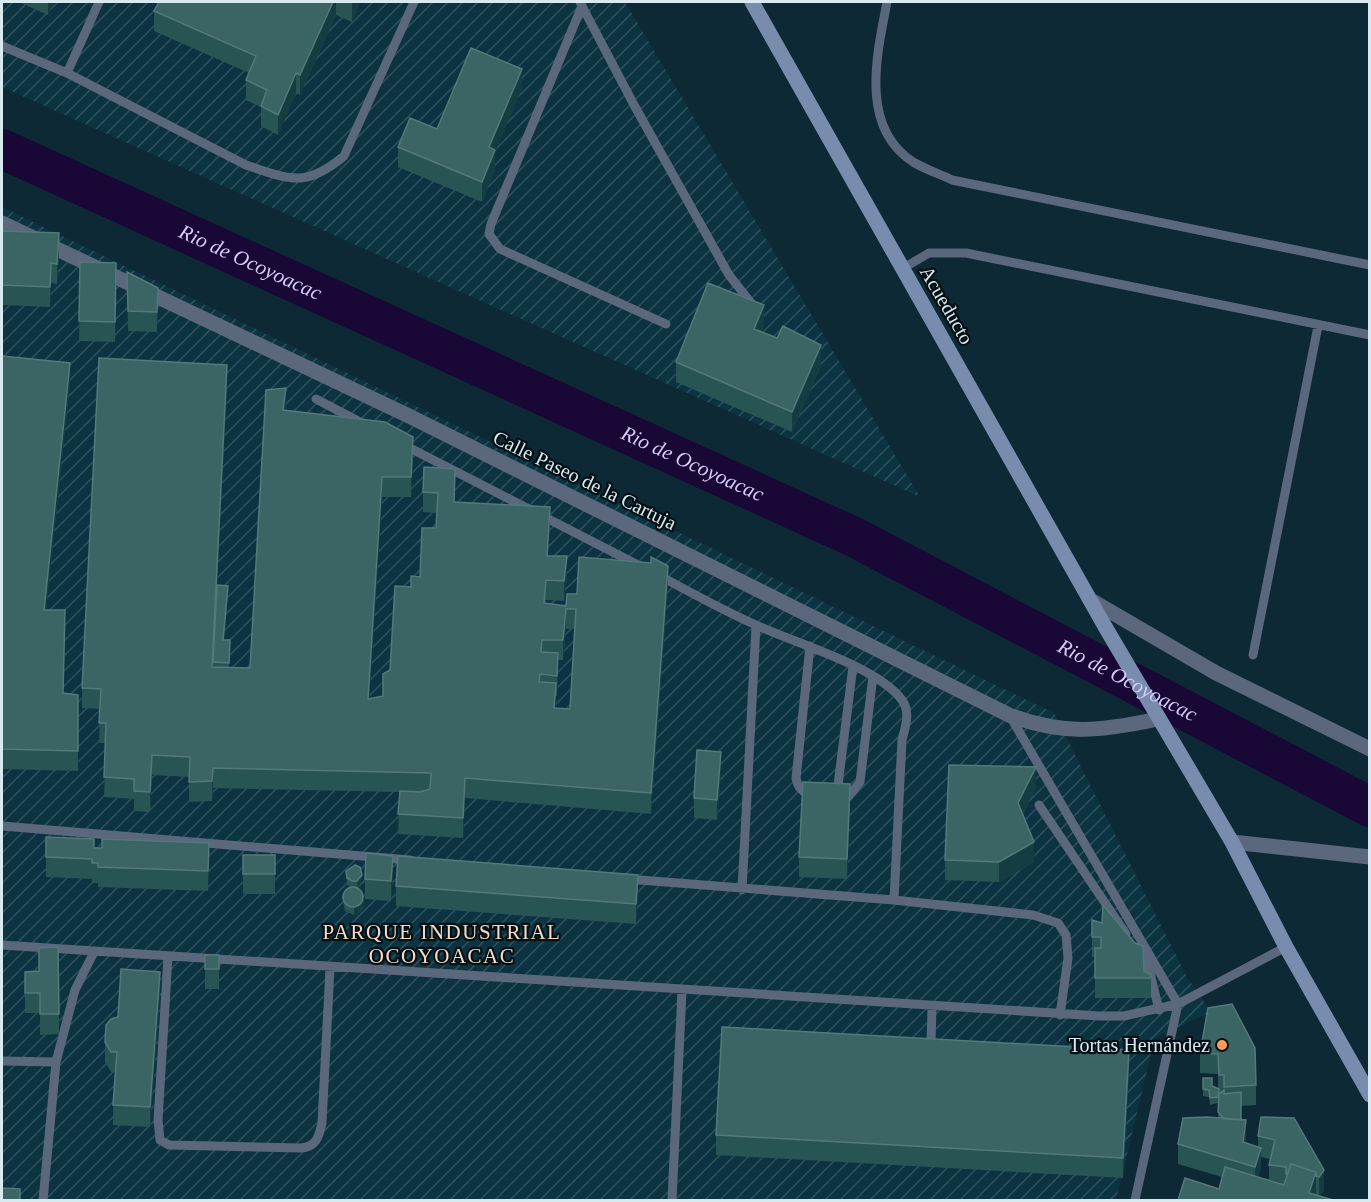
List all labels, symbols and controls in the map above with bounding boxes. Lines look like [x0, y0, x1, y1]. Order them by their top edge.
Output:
water label: Rio de Ocoyoacac [174, 219, 326, 305]
street label: Acueducto [916, 262, 978, 348]
water label: Rio de Ocoyoacac [617, 420, 768, 507]
street label: Calle Paseo de la Cartuja [489, 426, 680, 535]
water label: Rio de Ocoyoacac [1053, 633, 1202, 727]
district label: PARQUE INDUSTRIAL OCOYOACAC [323, 920, 561, 968]
place label: Tortas Hernández [1069, 1034, 1210, 1056]
marker: Tortas Hernández [1215, 1038, 1229, 1052]

